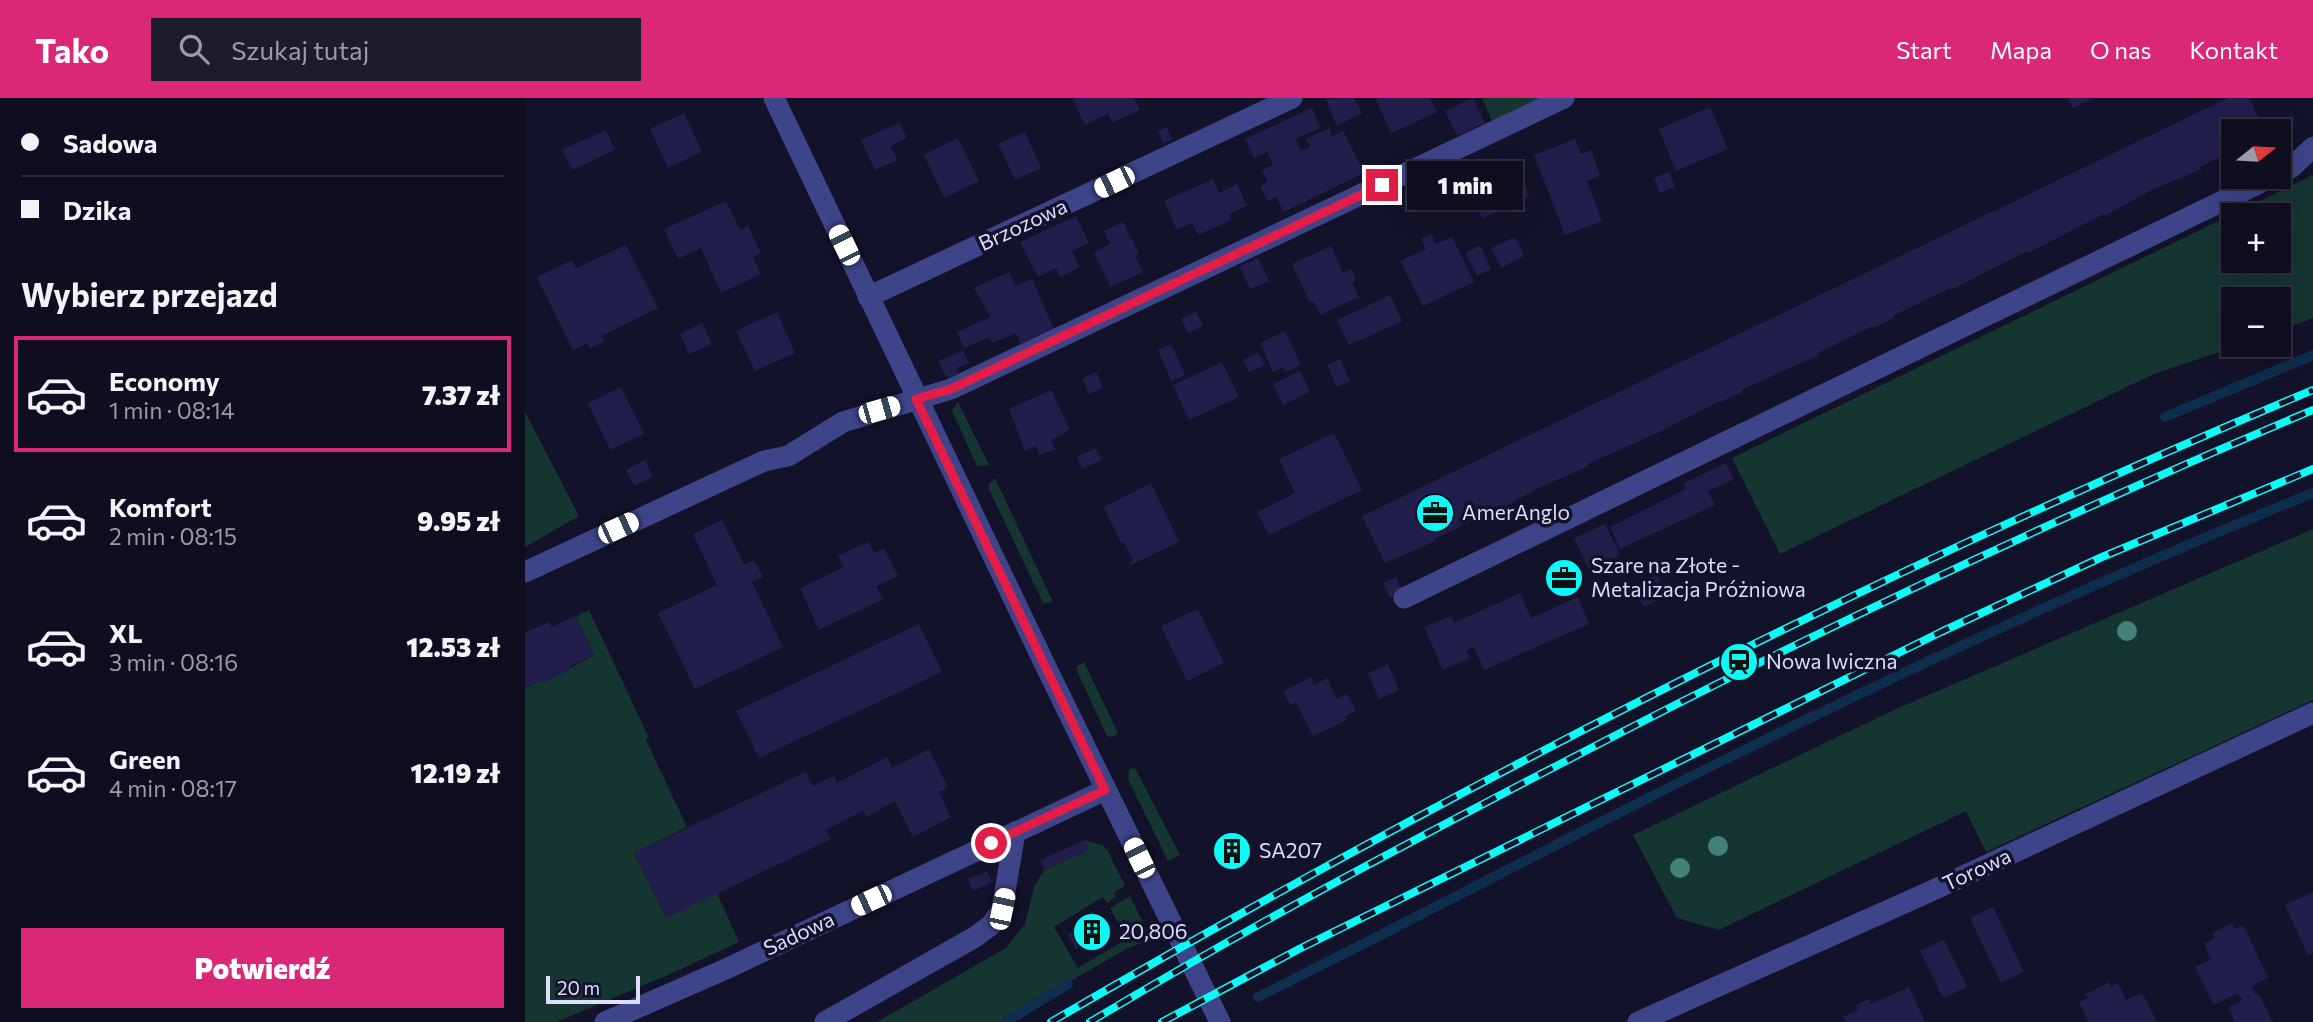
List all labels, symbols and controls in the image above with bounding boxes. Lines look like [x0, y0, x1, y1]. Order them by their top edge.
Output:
search box [151, 18, 641, 81]
text: Tako [35, 29, 109, 70]
icon: search [175, 30, 213, 68]
text: Szukaj tutaj [231, 34, 369, 65]
text: Start [1896, 35, 1952, 64]
text: Mapa [1990, 35, 2052, 64]
text: O nas [2090, 35, 2151, 64]
text: Kontakt [2189, 35, 2278, 64]
north arrow [2221, 119, 2291, 189]
map controls [2221, 119, 2291, 357]
text: Sadowa [63, 127, 158, 158]
callout: 1 min [1407, 160, 1522, 210]
car [1091, 163, 1138, 201]
route end [1366, 169, 1398, 201]
text: 1 min [1437, 171, 1493, 199]
street label: Brzozowa [974, 192, 1071, 255]
text: Dzika [63, 194, 131, 225]
button: + [2221, 203, 2291, 273]
car [826, 222, 863, 268]
text: Wybierz przejazd [21, 274, 278, 314]
button: − [2221, 287, 2291, 357]
icon: car [25, 363, 88, 426]
text: Economy [109, 365, 220, 396]
text: 7.37 zł [422, 379, 500, 410]
car [856, 394, 903, 426]
text: 1 min · 08:14 [109, 396, 235, 424]
icon: car [25, 489, 88, 552]
text: Komfort [109, 491, 212, 522]
office icon: AmerAnglo [1414, 492, 1456, 534]
place label: AmerAnglo [1462, 499, 1570, 524]
text: 9.95 zł [417, 505, 500, 536]
car [595, 510, 642, 546]
text: 2 min · 08:15 [109, 522, 237, 550]
place label: Szare na Złote - Metalizacja Próżniowa [1591, 552, 1806, 601]
office icon: Szare na Złote - Metalizacja Próżniowa [1543, 557, 1585, 599]
icon: car [25, 615, 88, 678]
text: XL [109, 617, 143, 648]
text: 12.53 zł [406, 631, 500, 662]
station icon: Nowa Iwiczna [1718, 641, 1760, 683]
text: 3 min · 08:16 [109, 648, 238, 676]
place label: Nowa Iwiczna [1766, 648, 1898, 673]
icon: car [25, 741, 88, 804]
text: Green [109, 743, 181, 774]
text: 12.19 zł [411, 757, 500, 788]
text: 4 min · 08:17 [109, 774, 237, 802]
route start [975, 827, 1007, 859]
building icon: SA207 [1211, 830, 1253, 872]
car [1121, 835, 1158, 881]
place label: SA207 [1259, 837, 1322, 862]
street label: Torowa [1938, 842, 2014, 895]
car [848, 882, 895, 918]
car [988, 886, 1017, 932]
street label: Sadowa [759, 905, 838, 960]
building icon: 20,806 [1071, 911, 1113, 953]
place label: 20,806 [1119, 918, 1188, 943]
button: Potwierdź [21, 928, 504, 1008]
scale bar [546, 973, 641, 1005]
text: 20 m [557, 976, 600, 999]

